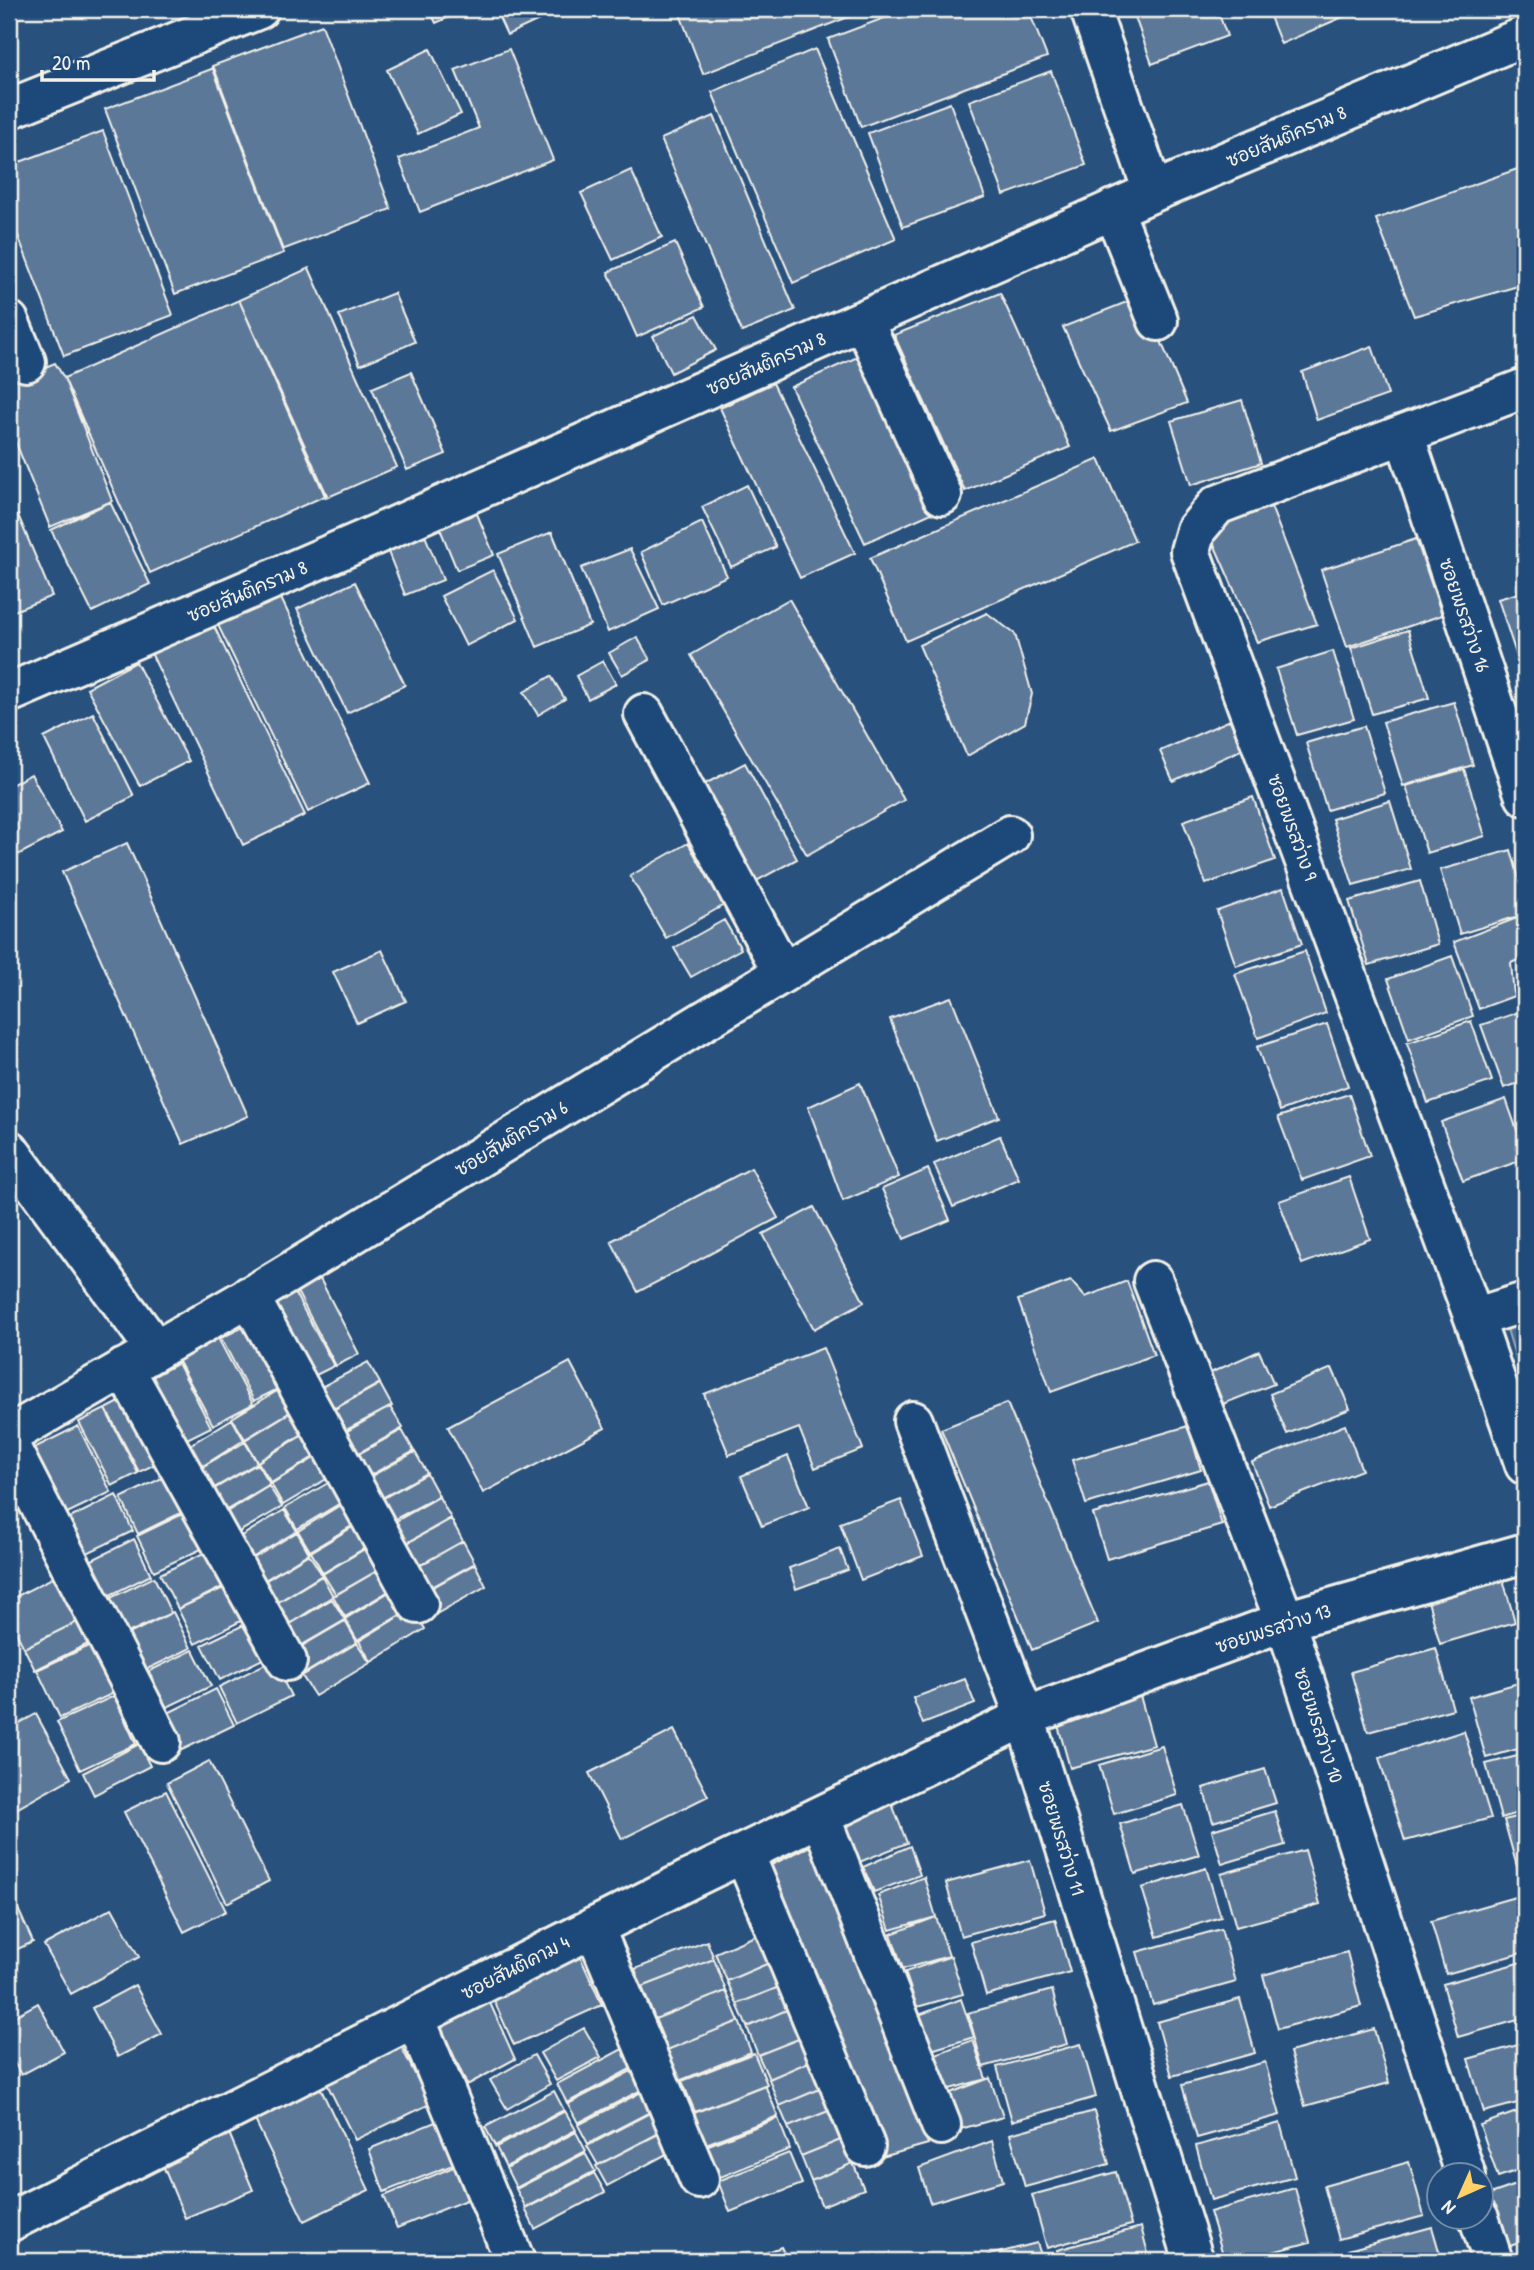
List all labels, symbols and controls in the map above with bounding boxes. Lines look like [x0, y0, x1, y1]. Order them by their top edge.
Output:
scale bar [42, 38, 154, 82]
text: 20 m [52, 48, 90, 77]
street label: ซอยสันติคราม 8 [1222, 99, 1350, 173]
street label: ซอยสันติคราม 8 [702, 325, 830, 401]
street label: ซอยสันติคราม 8 [183, 554, 311, 628]
street label: ซอยพรสว่าง 16 [1433, 555, 1497, 675]
street label: ซอยพรสว่าง 9 [1262, 770, 1324, 884]
street label: ซอยสันติคราม 6 [450, 1094, 572, 1182]
street label: ซอยพรสว่าง 13 [1212, 1597, 1334, 1659]
street label: ซอยพรสว่าง 10 [1288, 1664, 1350, 1786]
street label: ซอยพรสว่าง 11 [1032, 1778, 1092, 1898]
street label: ซอยสันติคาม 4 [456, 1929, 574, 2005]
north arrow [1426, 2162, 1496, 2232]
text: N [1435, 2195, 1461, 2221]

